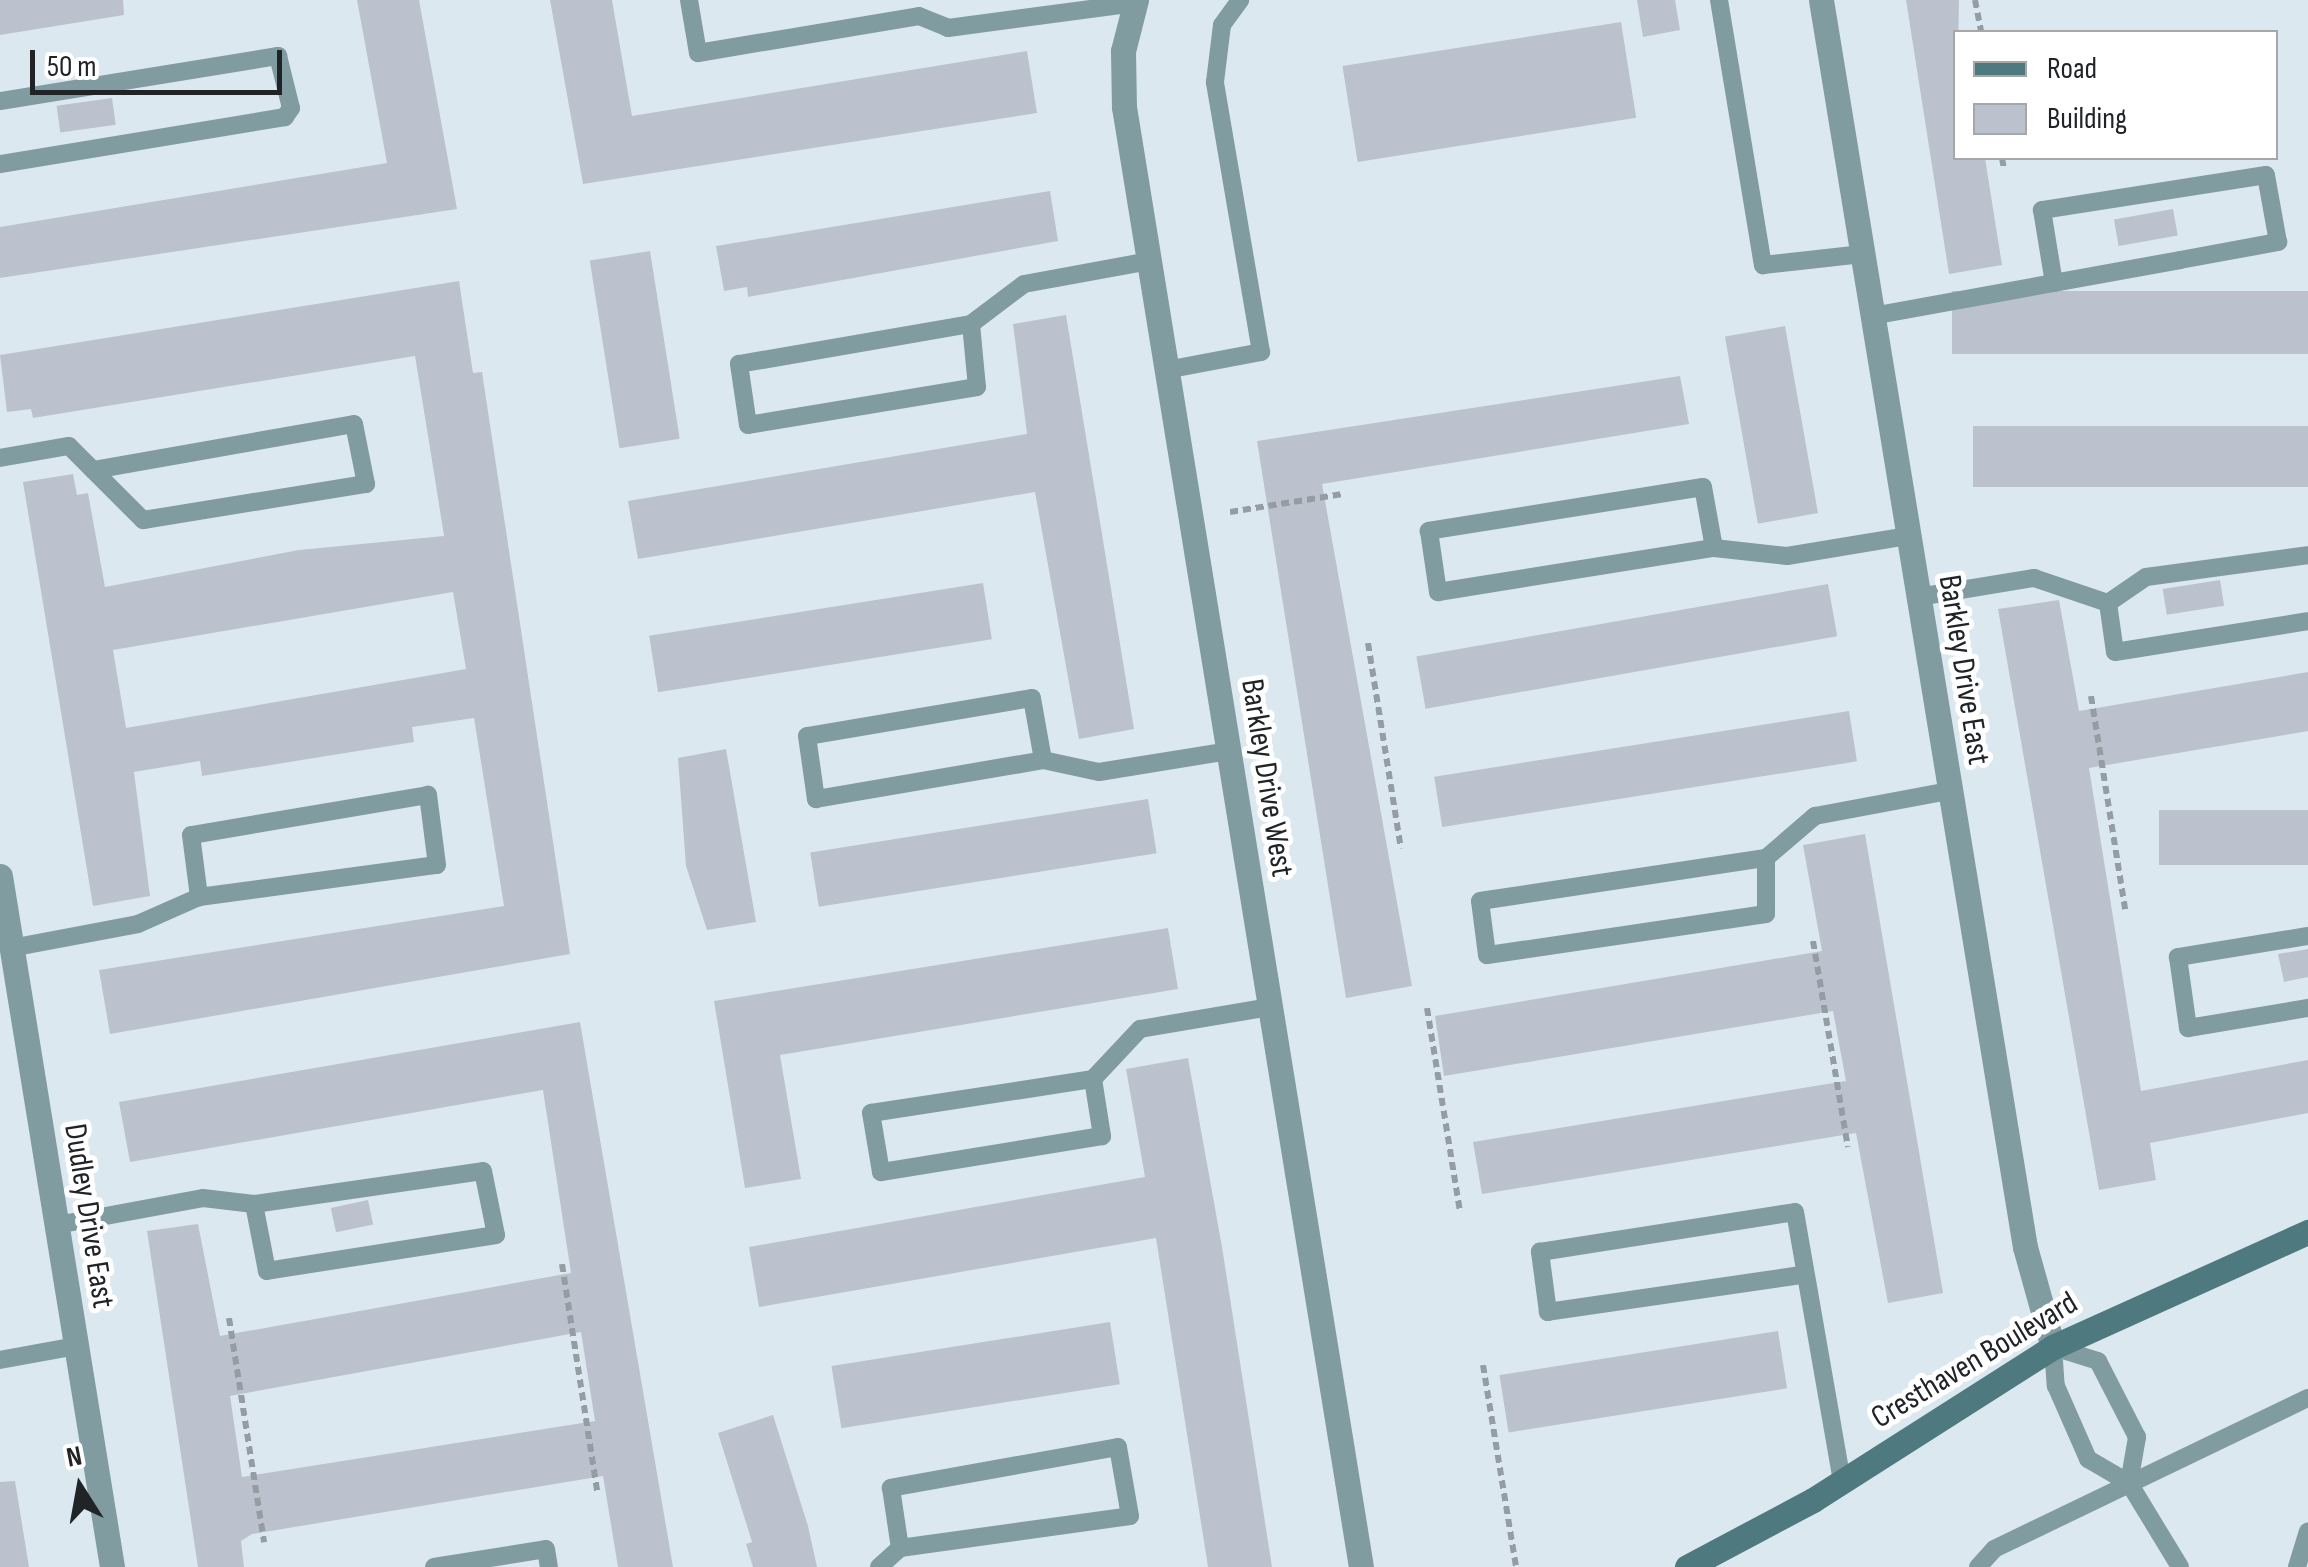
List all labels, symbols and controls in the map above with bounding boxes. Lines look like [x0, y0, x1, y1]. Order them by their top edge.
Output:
scale bar [35, 30, 288, 92]
legend [1953, 30, 2278, 160]
text: 50 m [47, 49, 96, 85]
text: Road [2047, 51, 2097, 87]
text: Building [2047, 101, 2127, 137]
street label: Barkley Drive East [1929, 573, 1997, 767]
street label: Barkley Drive West [1231, 676, 1301, 880]
street label: Dudley Drive East [55, 1121, 121, 1311]
street label: Cresthaven Boulevard [1865, 1284, 2085, 1438]
north arrow [30, 1437, 130, 1537]
text: N [64, 1439, 85, 1475]

